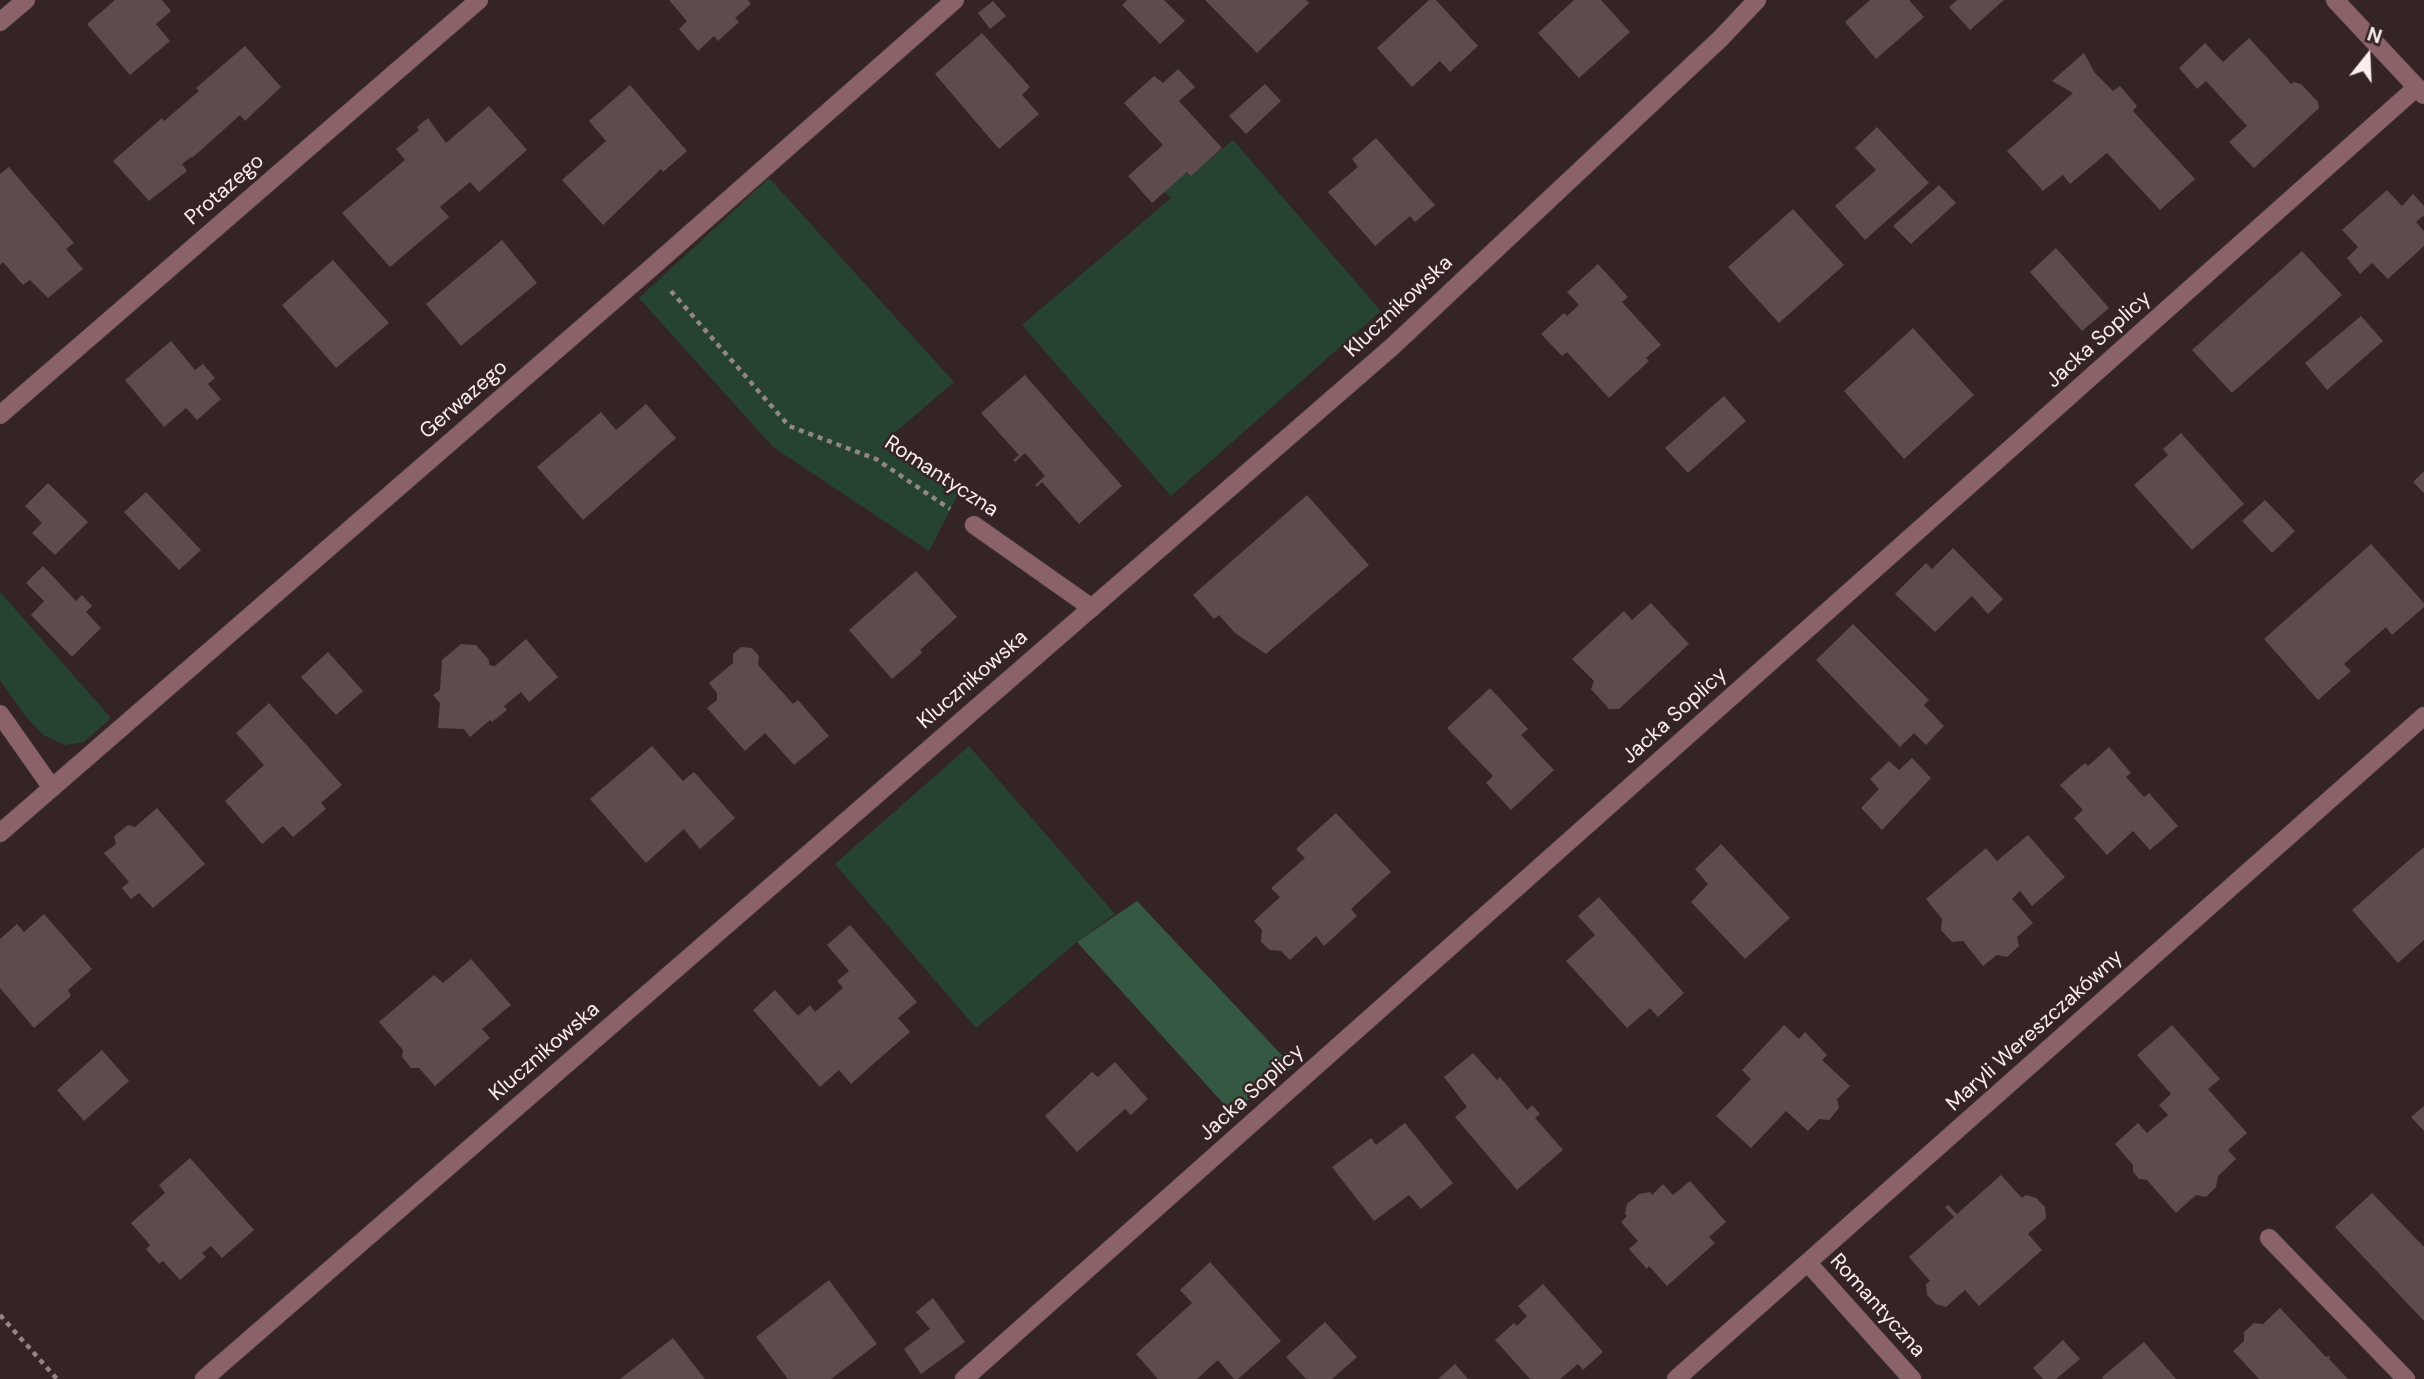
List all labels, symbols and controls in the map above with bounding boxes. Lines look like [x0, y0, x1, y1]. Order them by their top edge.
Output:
north arrow [2333, 21, 2403, 91]
text: N [2364, 22, 2385, 50]
street label: Protazego [180, 149, 270, 231]
street label: Klucznikowska [1340, 251, 1458, 363]
street label: Jacka Soplicy [2041, 286, 2157, 394]
street label: Gerwazego [415, 355, 513, 445]
street label: Romantyczna [879, 431, 1003, 523]
street label: Klucznikowska [913, 625, 1033, 735]
street label: Jacka Soplicy [1617, 662, 1733, 770]
street label: Maryli Wereszczakówny [1942, 945, 2128, 1117]
street label: Klucznikowska [485, 997, 605, 1107]
street label: Jacka Soplicy [1194, 1039, 1310, 1147]
street label: Romantyczna [1824, 1249, 1930, 1363]

